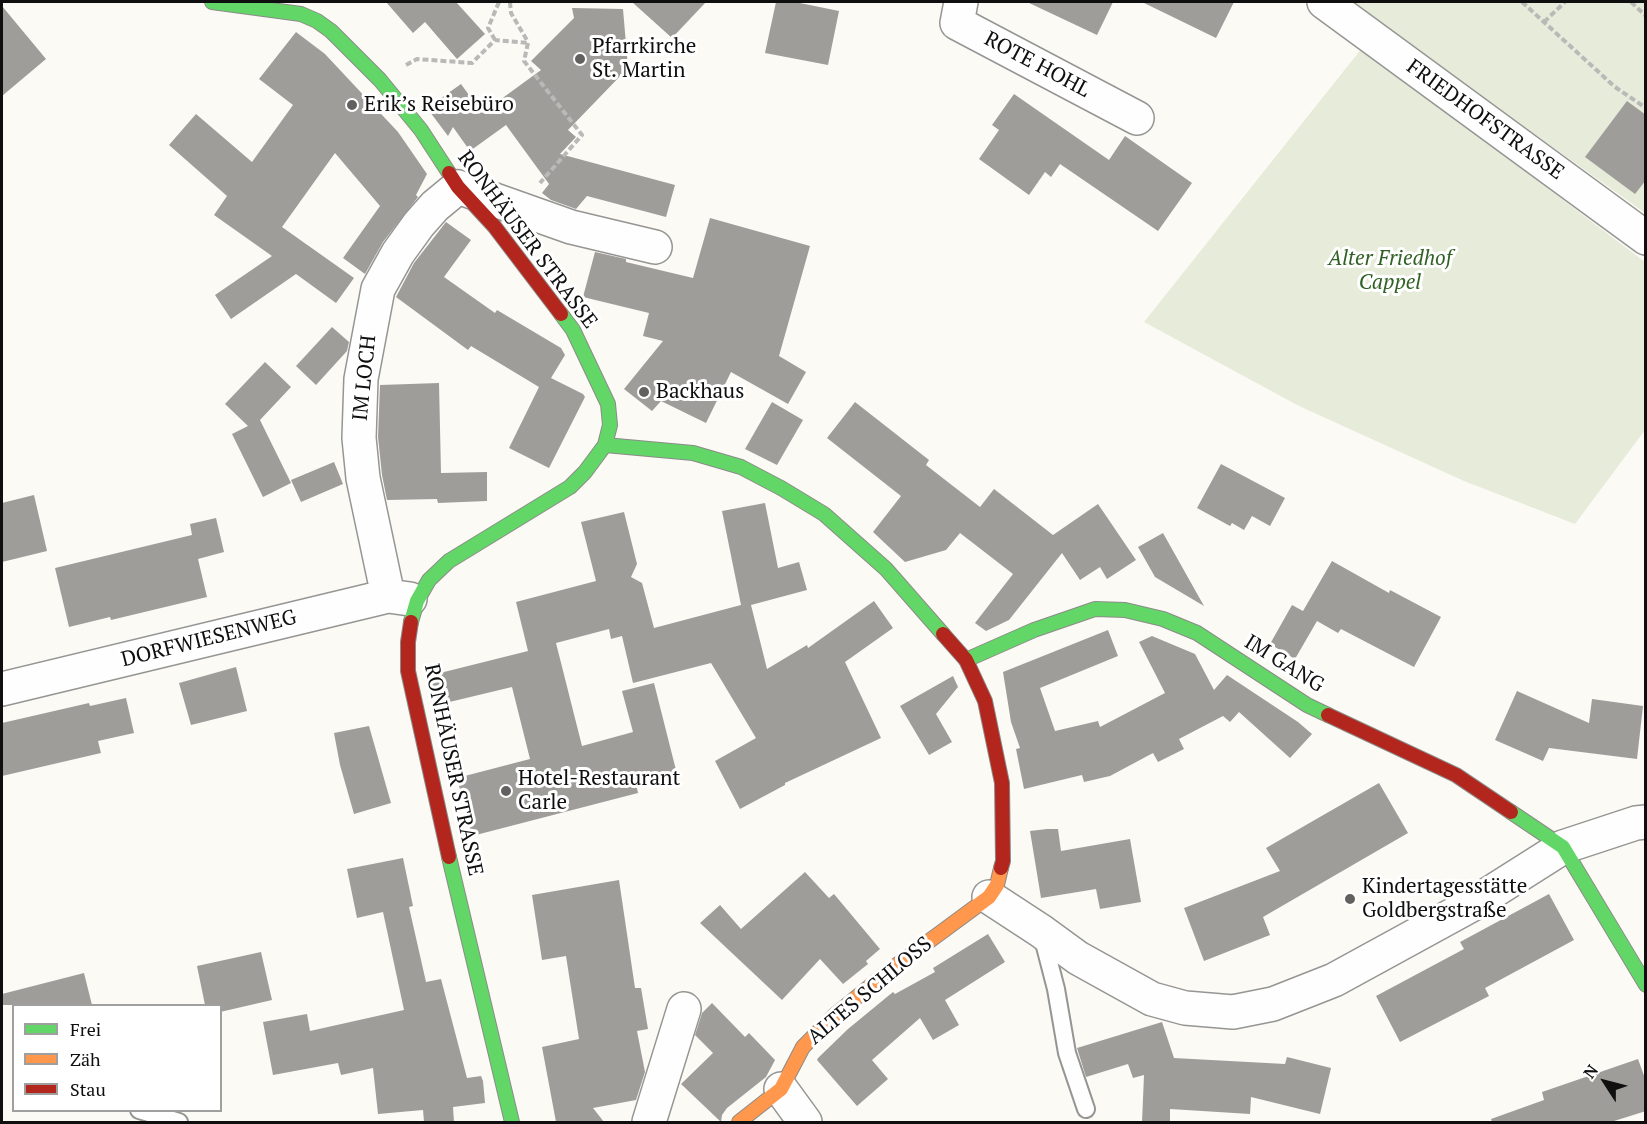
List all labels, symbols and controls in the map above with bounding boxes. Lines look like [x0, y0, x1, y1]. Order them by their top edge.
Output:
street label: ROTE HOHL [980, 27, 1094, 103]
place label: Pfarrkirche St. Martin [592, 34, 696, 84]
marker: Pfarrkirche St. Martin [573, 52, 587, 66]
street label: FRIEDHOFSTRASSE [1401, 54, 1569, 186]
place label: Erik’s Reisebüro [364, 92, 514, 118]
marker: Erik’s Reisebüro [345, 98, 359, 112]
street label: RONHÄUSER STRASSE [452, 146, 602, 334]
park label: Alter Friedhof Cappel [1328, 246, 1452, 296]
street label: IM LOCH [348, 334, 382, 422]
place label: Backhaus [656, 379, 744, 405]
marker: Backhaus [637, 385, 651, 399]
street label: DORFWIESENWEG [119, 605, 299, 673]
street label: IM GANG [1239, 630, 1329, 698]
street label: RONHÄUSER STRASSE [418, 662, 488, 878]
place label: Hotel-Restaurant Carle [518, 766, 680, 816]
marker: Hotel-Restaurant Carle [499, 784, 513, 798]
place label: Kindertagesstätte Goldbergstraße [1362, 874, 1527, 924]
marker: Kindertagesstätte Goldbergstraße [1343, 892, 1357, 906]
street label: ALTES SCHLOSS [803, 932, 937, 1050]
legend [12, 1004, 222, 1112]
text: Frei [70, 1017, 101, 1041]
text: Zäh [70, 1047, 101, 1071]
north arrow [1575, 1052, 1635, 1112]
text: N [1578, 1060, 1603, 1083]
text: Stau [70, 1077, 106, 1101]

